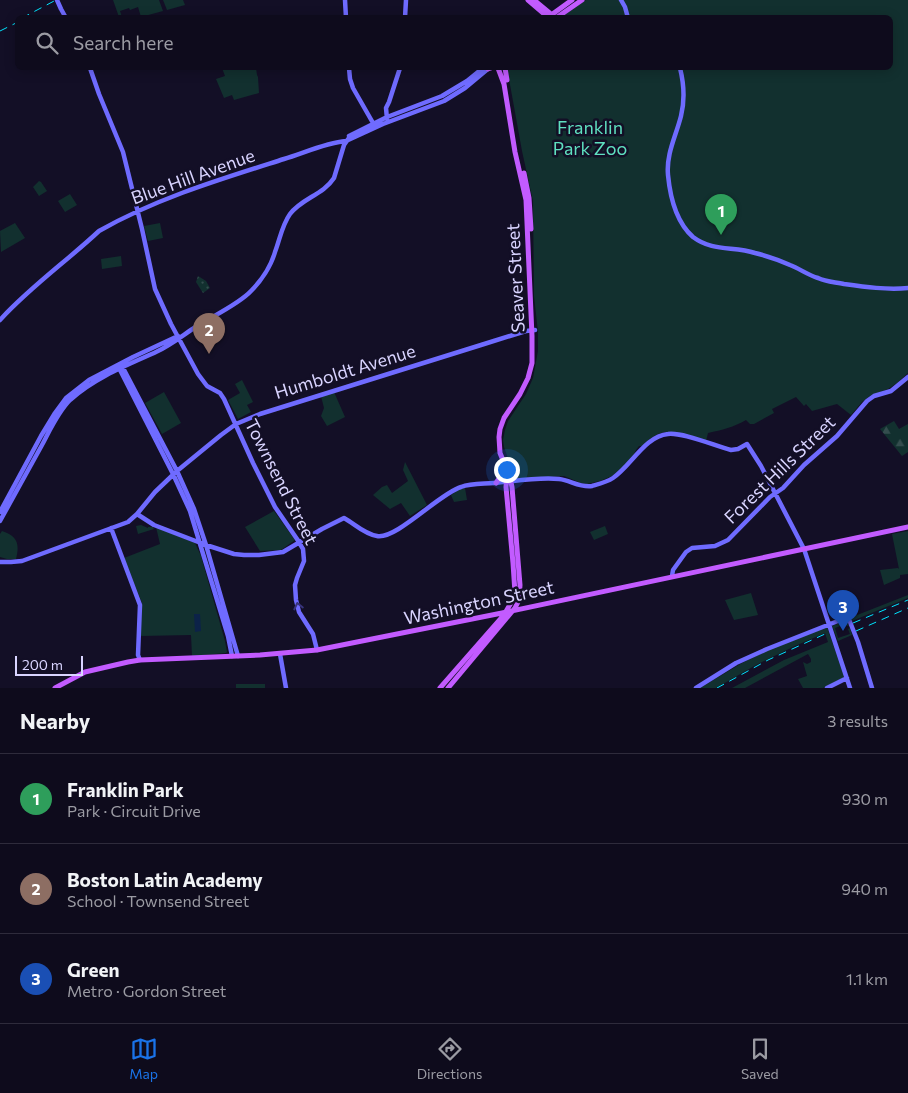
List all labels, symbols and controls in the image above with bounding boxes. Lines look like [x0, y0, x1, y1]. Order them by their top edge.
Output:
search box [15, 15, 893, 70]
icon: search [33, 29, 61, 57]
text: Search here [73, 31, 173, 54]
park label: Franklin Park Zoo [553, 116, 627, 159]
street label: Blue Hill Avenue [128, 144, 257, 209]
pin: 1 [705, 194, 737, 235]
street label: Seaver Street [501, 223, 529, 333]
pin: 2 [193, 313, 225, 354]
street label: Humboldt Avenue [271, 339, 418, 403]
street label: Forest Hills Street [719, 411, 839, 528]
street label: Townsend Street [241, 415, 323, 548]
your location [494, 457, 520, 483]
street label: Washington Street [402, 575, 556, 629]
pin: 3 [827, 590, 859, 631]
one-way arrow [293, 601, 304, 610]
scale bar [15, 653, 82, 676]
text: 200 m [22, 656, 63, 673]
text: Nearby [20, 708, 90, 733]
text: 3 results [827, 711, 888, 730]
text: Franklin Park [67, 778, 184, 801]
text: 1 [32, 789, 40, 808]
text: 930 m [842, 789, 888, 808]
text: Park · Circuit Drive [67, 801, 201, 820]
text: Boston Latin Academy [67, 868, 263, 891]
text: 2 [31, 879, 41, 898]
text: 940 m [841, 879, 888, 898]
text: School · Townsend Street [67, 891, 249, 910]
text: Green [67, 958, 119, 981]
text: 3 [31, 969, 41, 988]
text: 1.1 km [846, 969, 888, 988]
text: Metro · Gordon Street [67, 981, 226, 1000]
tab: Map [129, 1035, 158, 1082]
tab: Directions [417, 1035, 482, 1082]
tab: Saved [741, 1035, 779, 1082]

